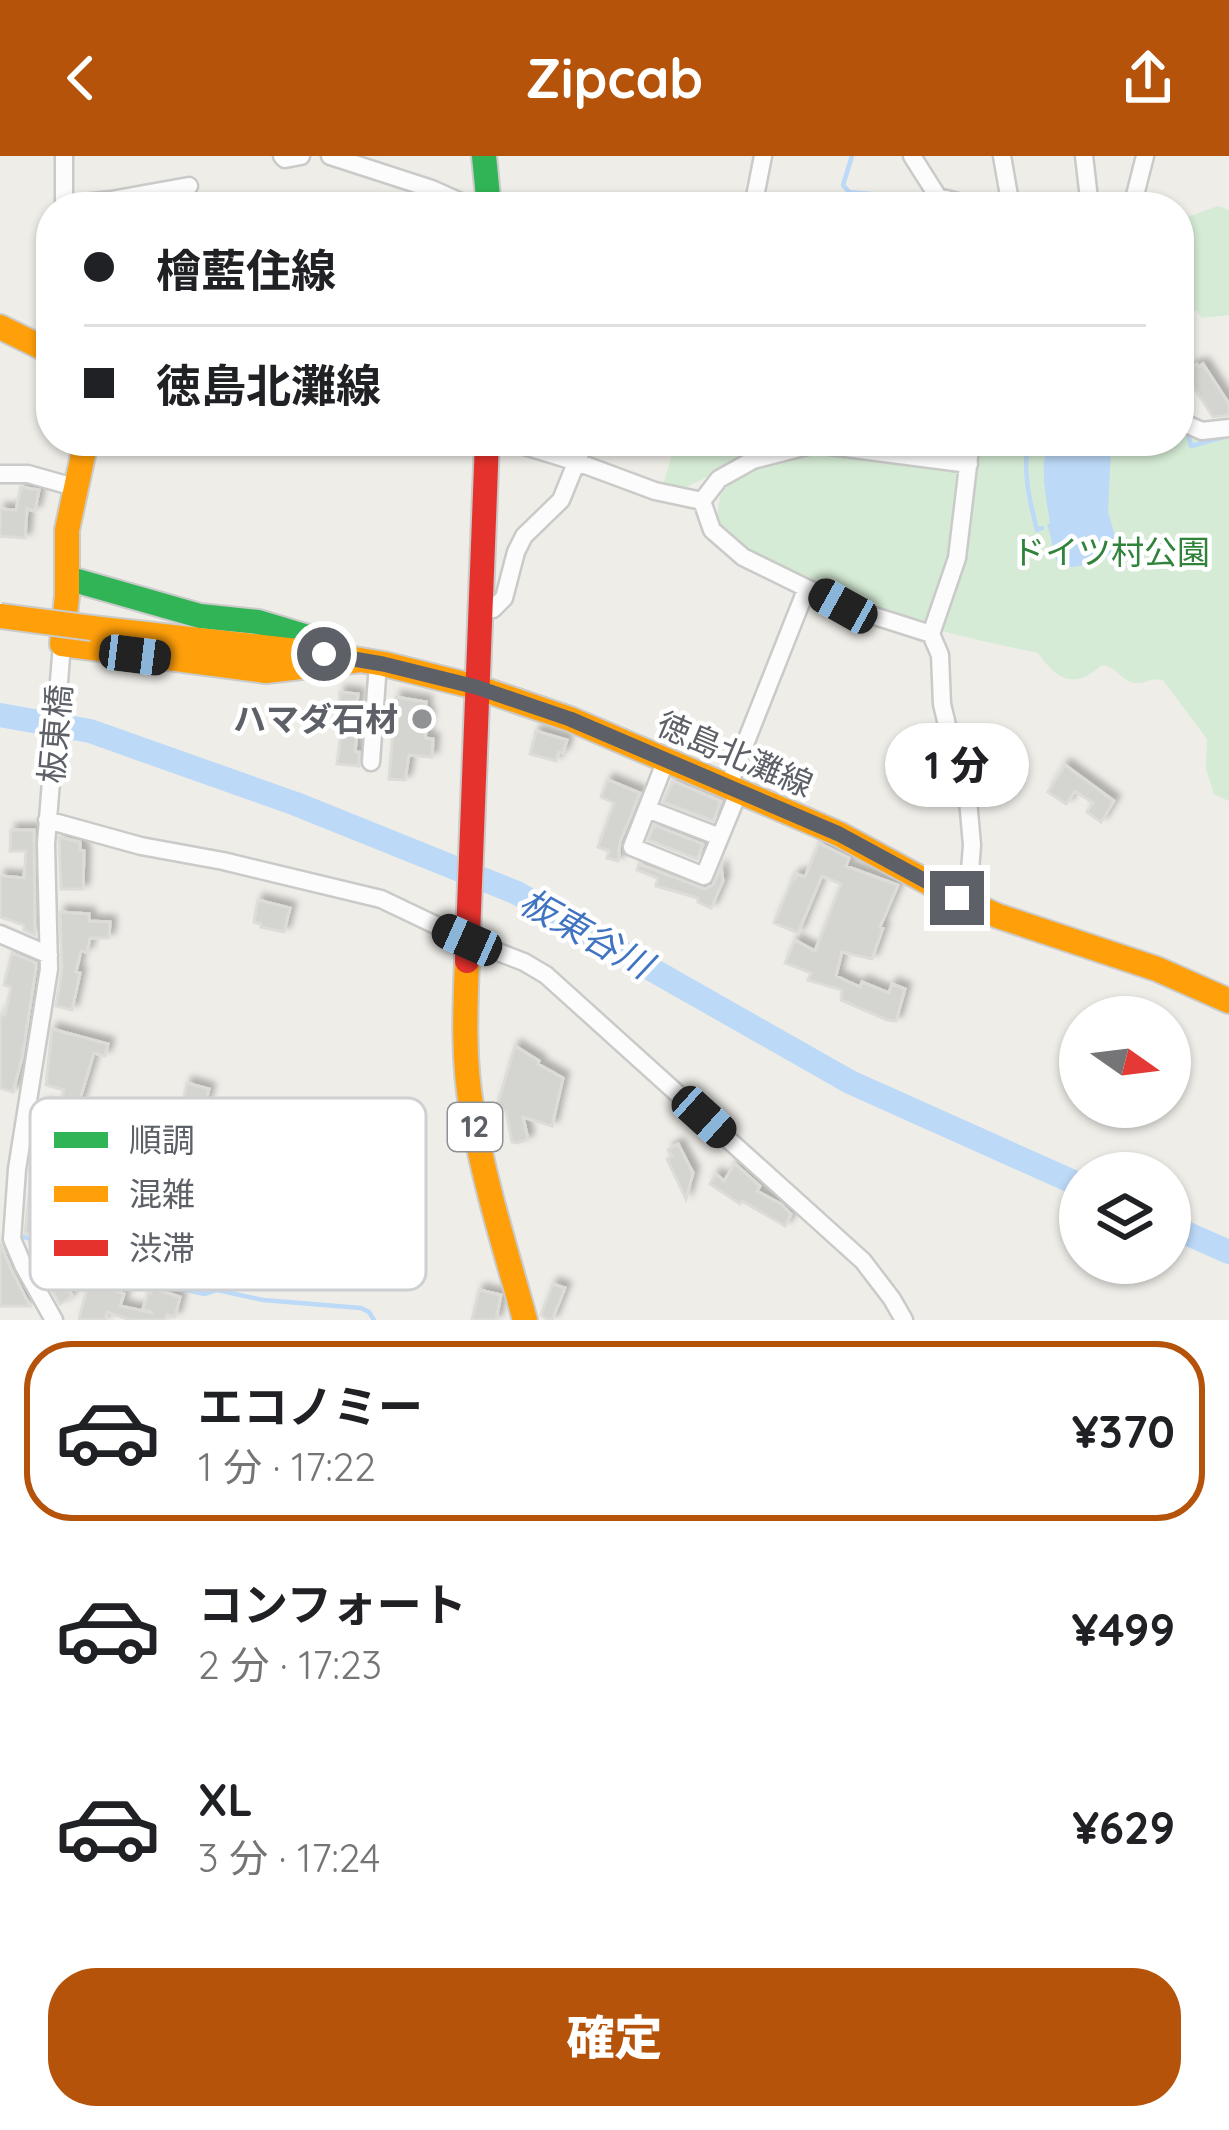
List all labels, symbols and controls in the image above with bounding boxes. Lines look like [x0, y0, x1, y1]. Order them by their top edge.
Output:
text: Zipcab [526, 44, 703, 112]
icon: back [48, 45, 114, 111]
icon: share [1115, 45, 1181, 111]
text: 檜藍住線 [156, 242, 336, 298]
text: 徳島北灘線 [156, 357, 381, 413]
park label: ドイツ村公園 [1012, 531, 1210, 572]
car [803, 573, 883, 639]
route start [297, 627, 351, 681]
car [97, 633, 173, 677]
street label: 板東橋 [30, 683, 79, 785]
place label: ハマダ石材 [233, 698, 398, 739]
street label: 徳島北灘線 [651, 702, 819, 805]
marker: ハマダ石材 [409, 706, 435, 732]
callout: 1 分 [885, 724, 1029, 808]
text: 1 分 [924, 740, 990, 789]
route end [930, 871, 984, 925]
water label: 板東谷川 [512, 878, 664, 989]
car [427, 909, 507, 971]
north arrow [1059, 996, 1191, 1128]
map controls [1059, 996, 1191, 1284]
car [665, 1080, 743, 1154]
legend [30, 1098, 426, 1290]
road number: 12 [448, 1103, 502, 1151]
text: 順調 [129, 1119, 195, 1160]
button: layers [1059, 1152, 1191, 1284]
text: 混雑 [129, 1173, 195, 1214]
text: 渋滞 [129, 1227, 195, 1268]
icon: car [54, 1377, 162, 1485]
text: エコノミー [198, 1378, 423, 1434]
text: ¥370 [1072, 1403, 1175, 1459]
text: 1 分 · 17:22 [198, 1442, 376, 1491]
icon: car [54, 1575, 162, 1683]
text: コンフォート [198, 1576, 467, 1632]
text: ¥499 [1071, 1601, 1175, 1657]
text: 2 分 · 17:23 [198, 1640, 382, 1689]
text: XL [198, 1771, 253, 1827]
icon: car [54, 1773, 162, 1881]
text: ¥629 [1072, 1799, 1175, 1855]
text: 3 分 · 17:24 [198, 1833, 380, 1882]
button: 確定 [48, 1968, 1181, 2106]

